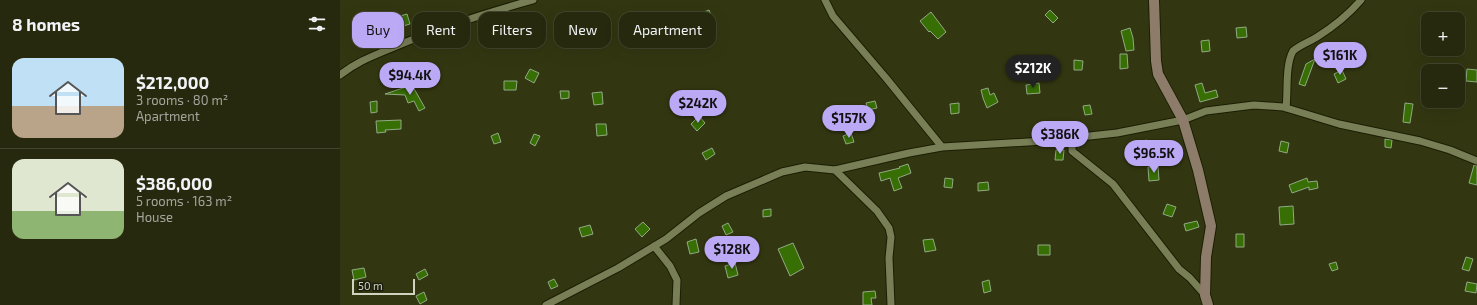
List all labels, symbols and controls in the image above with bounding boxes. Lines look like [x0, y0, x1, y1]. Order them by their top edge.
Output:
chip: Buy [352, 12, 404, 48]
chip: Rent [412, 12, 470, 48]
chip: Filters [478, 12, 546, 48]
chip: New [554, 12, 611, 48]
chip: Apartment [619, 12, 716, 48]
map controls [1421, 12, 1465, 108]
button: + [1421, 12, 1465, 56]
icon: filters [306, 13, 328, 35]
text: 8 homes [12, 14, 80, 34]
pin: $161K [1312, 42, 1368, 76]
text: $161K [1323, 47, 1357, 63]
pin: $212K [1005, 55, 1061, 89]
text: $212K [1015, 60, 1051, 76]
pin: $94.4K [377, 62, 443, 96]
button: − [1421, 64, 1465, 108]
text: $94.4K [388, 67, 432, 83]
text: $212,000 [136, 72, 209, 92]
icon: home [44, 74, 92, 122]
pin: $242K [670, 90, 726, 124]
text: 3 rooms · 80 m² [136, 92, 228, 108]
text: $242K [678, 95, 718, 111]
pin: $157K [821, 105, 877, 139]
text: Apartment [136, 108, 200, 124]
text: $157K [831, 110, 867, 126]
pin: $386K [1032, 121, 1088, 155]
text: $386K [1041, 126, 1079, 142]
pin: $96.5K [1121, 140, 1187, 174]
text: $96.5K [1133, 145, 1175, 161]
text: $386,000 [136, 173, 212, 193]
icon: home [44, 175, 92, 223]
text: 5 rooms · 163 m² [136, 193, 232, 209]
text: House [136, 209, 173, 225]
pin: $128K [704, 236, 760, 270]
text: $128K [713, 241, 751, 257]
scale bar [352, 277, 415, 296]
text: 50 m [358, 279, 383, 292]

